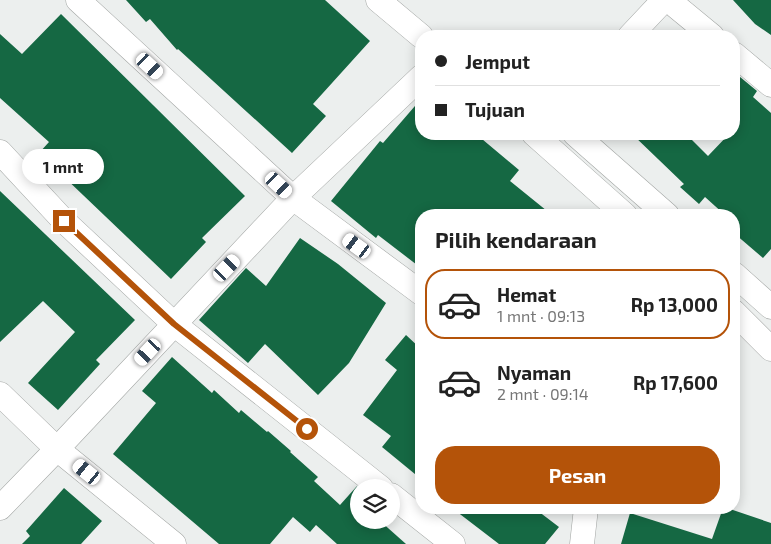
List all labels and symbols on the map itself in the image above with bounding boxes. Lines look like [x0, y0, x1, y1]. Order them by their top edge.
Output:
car [133, 50, 166, 82]
callout: 1 mnt [23, 148, 105, 184]
car [262, 169, 295, 201]
route end [53, 210, 75, 232]
car [340, 231, 373, 261]
car [211, 252, 242, 284]
car [132, 336, 163, 368]
route start [296, 418, 318, 440]
car [70, 457, 103, 487]

